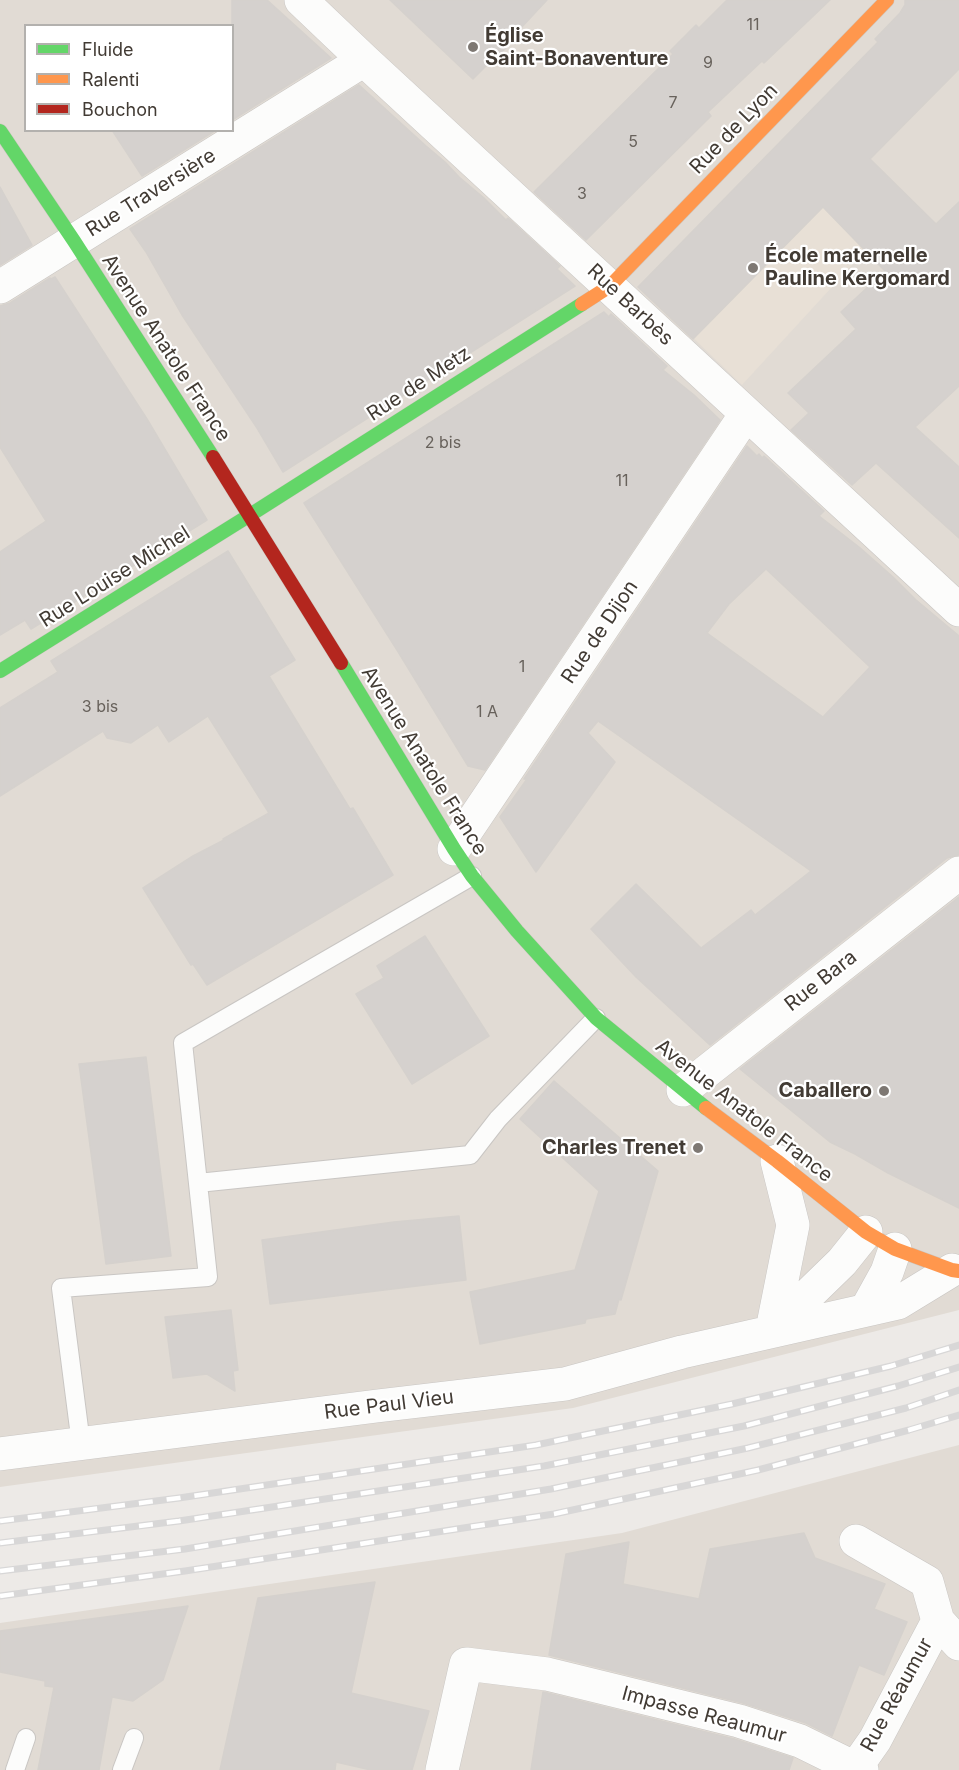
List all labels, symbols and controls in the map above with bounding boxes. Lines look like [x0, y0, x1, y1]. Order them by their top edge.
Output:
house number: 11 [746, 15, 760, 35]
legend [24, 24, 234, 132]
place label: Église Saint-Bonaventure [485, 24, 668, 71]
text: Fluide [82, 39, 134, 60]
marker: Église Saint-Bonaventure [466, 40, 480, 54]
house number: 9 [703, 53, 713, 73]
text: Ralenti [82, 69, 139, 90]
street label: Rue de Lyon [685, 79, 783, 179]
house number: 7 [668, 93, 678, 113]
text: Bouchon [82, 99, 158, 120]
house number: 5 [628, 132, 638, 152]
street label: Rue Traversière [82, 144, 220, 242]
house number: 3 [577, 184, 587, 204]
place label: École maternelle Pauline Kergomard [765, 244, 950, 291]
street label: Avenue Anatole France [97, 250, 235, 446]
street label: Rue Barbès [582, 259, 678, 351]
marker: École maternelle Pauline Kergomard [746, 261, 760, 275]
street label: Rue de Metz [363, 342, 475, 426]
house number: 2 bis [425, 433, 461, 453]
house number: 11 [615, 471, 629, 491]
street label: Rue Louise Michel [36, 521, 194, 633]
street label: Rue de Dijon [557, 576, 643, 688]
house number: 1 [519, 657, 525, 677]
street label: Avenue Anatole France [356, 662, 492, 860]
house number: 3 bis [82, 697, 118, 717]
house number: 1 A [476, 702, 498, 722]
street label: Rue Bara [780, 945, 862, 1017]
street label: Avenue Anatole France [651, 1034, 837, 1188]
place label: Caballero [779, 1079, 872, 1103]
marker: Caballero [877, 1084, 891, 1098]
place label: Charles Trenet [542, 1136, 686, 1160]
marker: Charles Trenet [691, 1141, 705, 1155]
street label: Rue Paul Vieu [323, 1385, 455, 1425]
street label: Rue Réaumur [856, 1634, 938, 1756]
street label: Impasse Reaumur [619, 1681, 789, 1749]

